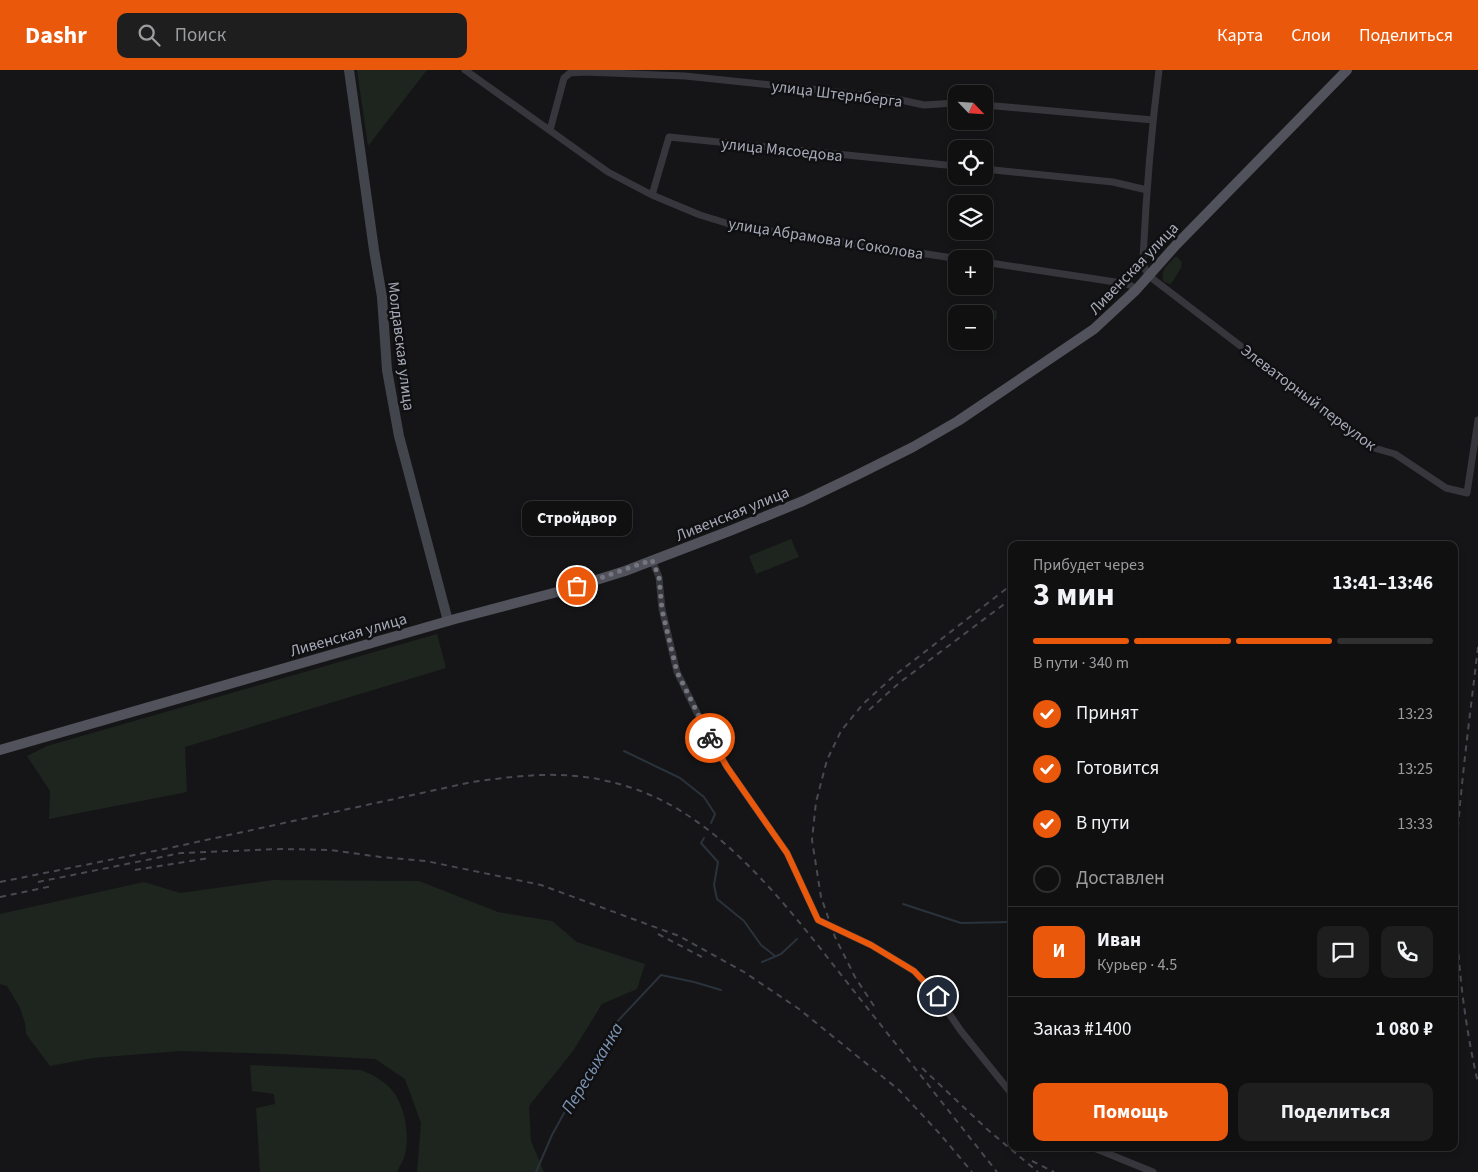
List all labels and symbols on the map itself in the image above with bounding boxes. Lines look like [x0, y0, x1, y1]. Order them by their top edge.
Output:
street label: улица Штернберга [770, 75, 904, 113]
north arrow [948, 85, 992, 130]
street label: улица Мясоедова [720, 133, 844, 167]
street label: улица Абрамова и Соколова [727, 213, 925, 265]
street label: Ливенская улица [1084, 218, 1184, 320]
street label: Молдавская улица [382, 280, 420, 412]
street label: Элеваторный переулок [1236, 340, 1381, 456]
street label: Ливенская улица [672, 481, 792, 547]
callout: Стройдвор [522, 501, 632, 536]
pin [556, 565, 598, 607]
street label: Ливенская улица [287, 608, 409, 662]
courier [685, 713, 735, 763]
pin [917, 975, 959, 1017]
water label: Пересыханка [555, 1018, 630, 1119]

